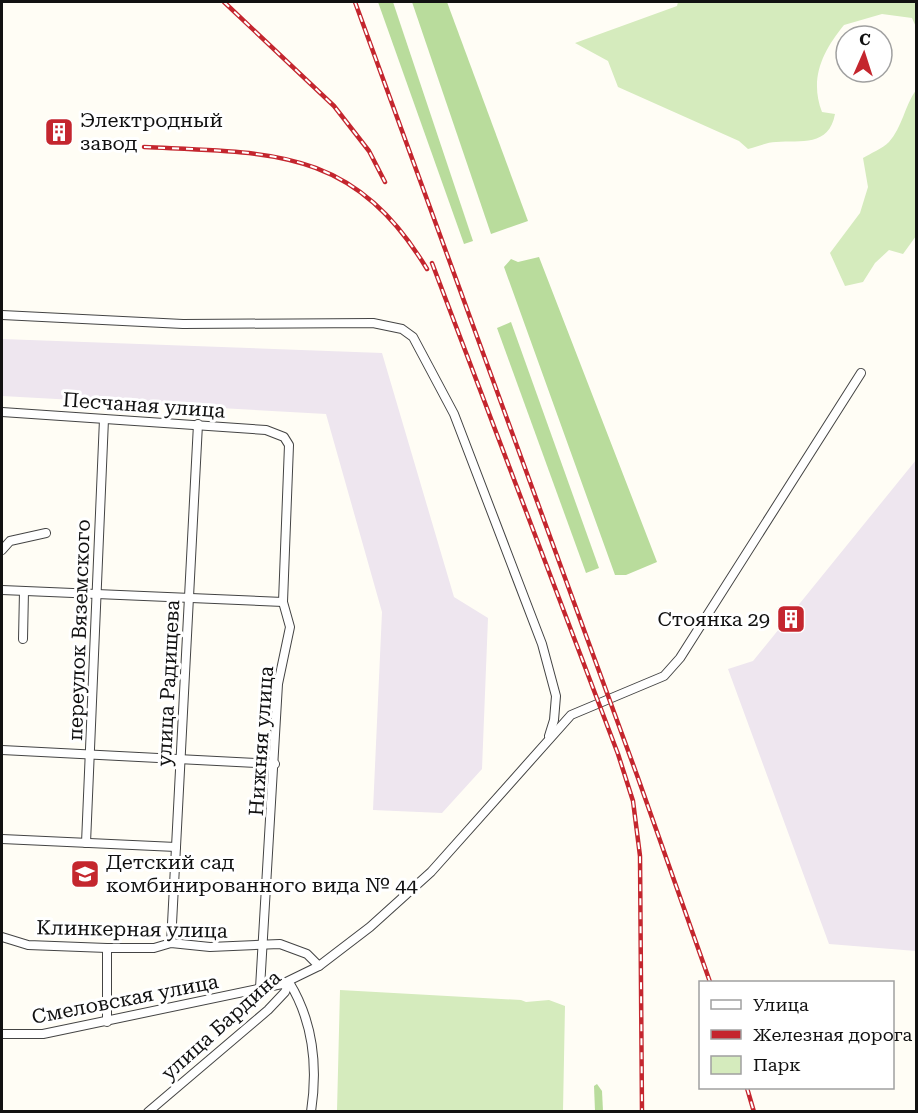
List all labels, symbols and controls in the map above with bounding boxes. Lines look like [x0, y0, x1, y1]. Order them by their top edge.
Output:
north arrow [834, 24, 894, 84]
text: С [859, 30, 871, 49]
place label: Электродный завод [80, 108, 223, 155]
building icon: Электродный завод [43, 116, 75, 148]
street label: Песчаная улица [62, 387, 226, 423]
street label: переулок Вяземского [63, 519, 95, 741]
street label: улица Радищева [152, 599, 184, 767]
building icon: Стоянка 29 [775, 603, 807, 635]
place label: Стоянка 29 [658, 607, 770, 631]
street label: Нижняя улица [244, 665, 278, 817]
place label: Детский сад комбинированного вида № 44 [106, 850, 418, 897]
school or university icon: Детский сад комбинированного вида № 44 [69, 858, 101, 890]
street label: Клинкерная улица [36, 915, 228, 943]
street label: улица Бардина [156, 965, 286, 1085]
street label: Смеловская улица [30, 969, 220, 1029]
legend [699, 981, 894, 1089]
text: Улица [753, 994, 809, 1015]
text: Железная дорога [753, 1024, 913, 1045]
text: Парк [753, 1054, 801, 1075]

